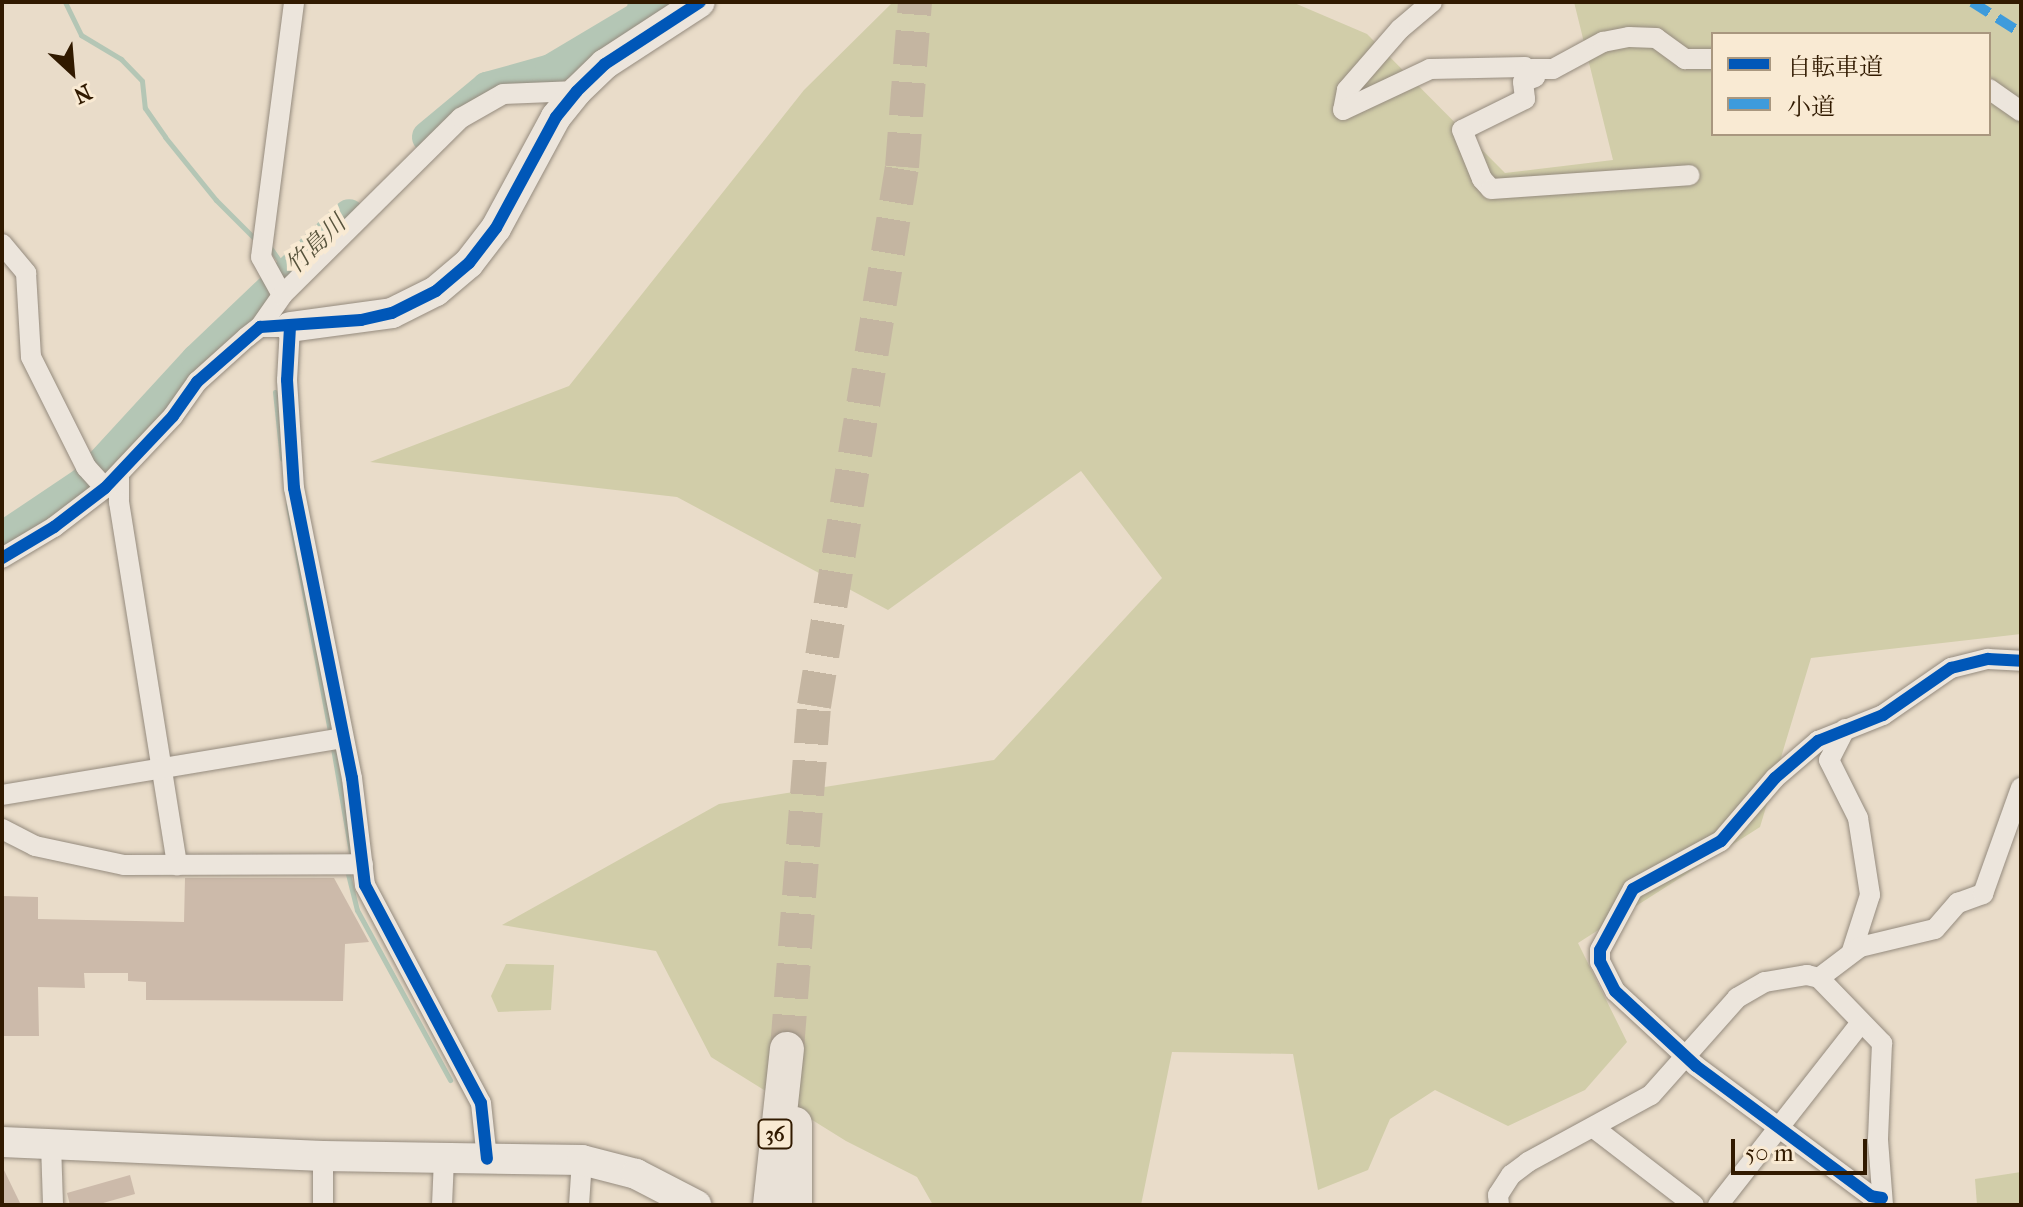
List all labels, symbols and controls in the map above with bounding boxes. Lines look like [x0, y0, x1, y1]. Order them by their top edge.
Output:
north arrow [32, 32, 112, 112]
legend [1711, 32, 1991, 136]
text: 自転車道 [1787, 53, 1883, 81]
text: N [69, 78, 96, 109]
text: 小道 [1787, 93, 1835, 121]
water label: 竹島川 [280, 210, 352, 280]
road number: 36 [757, 1118, 793, 1150]
scale bar [1735, 1123, 1871, 1173]
text: 50 m [1745, 1139, 1794, 1167]

